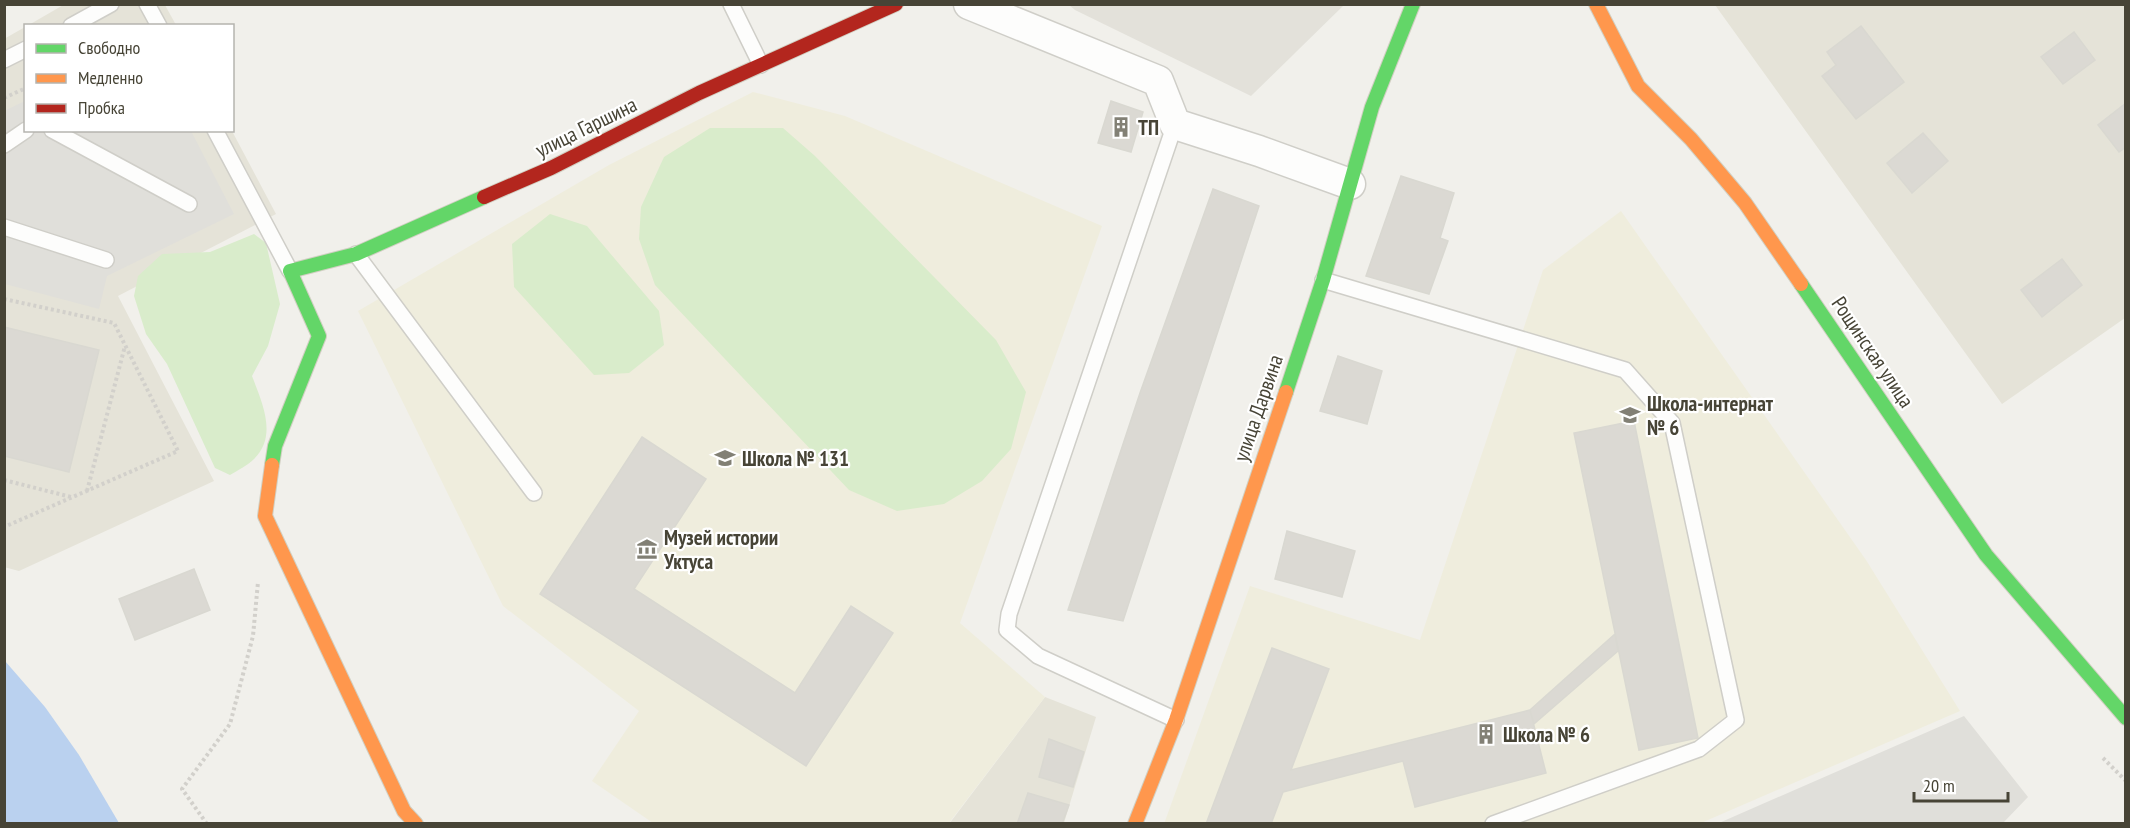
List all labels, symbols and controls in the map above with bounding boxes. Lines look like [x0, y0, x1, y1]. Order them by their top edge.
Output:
legend [24, 24, 234, 132]
text: Свободно [78, 36, 141, 59]
text: Медленно [78, 66, 143, 89]
street label: улица Гаршина [531, 91, 641, 163]
text: Пробка [78, 96, 125, 119]
place label: ТП [1138, 114, 1159, 141]
building icon: ТП [1109, 115, 1133, 139]
street label: Рощинская улица [1826, 291, 1920, 413]
street label: улица Дарвина [1227, 351, 1289, 465]
place label: Школа-интернат № 6 [1647, 390, 1774, 441]
school or university icon: Школа-интернат № 6 [1618, 403, 1642, 427]
place label: Школа № 131 [742, 445, 849, 472]
school or university icon: Школа № 131 [713, 446, 737, 470]
place label: Музей истории Уктуса [663, 524, 778, 575]
museum icon: Музей истории Уктуса [635, 537, 659, 561]
place label: Школа № 6 [1503, 721, 1590, 748]
building icon: Школа № 6 [1474, 722, 1498, 746]
scale bar [1914, 765, 2008, 803]
text: 20 m [1923, 774, 1955, 797]

